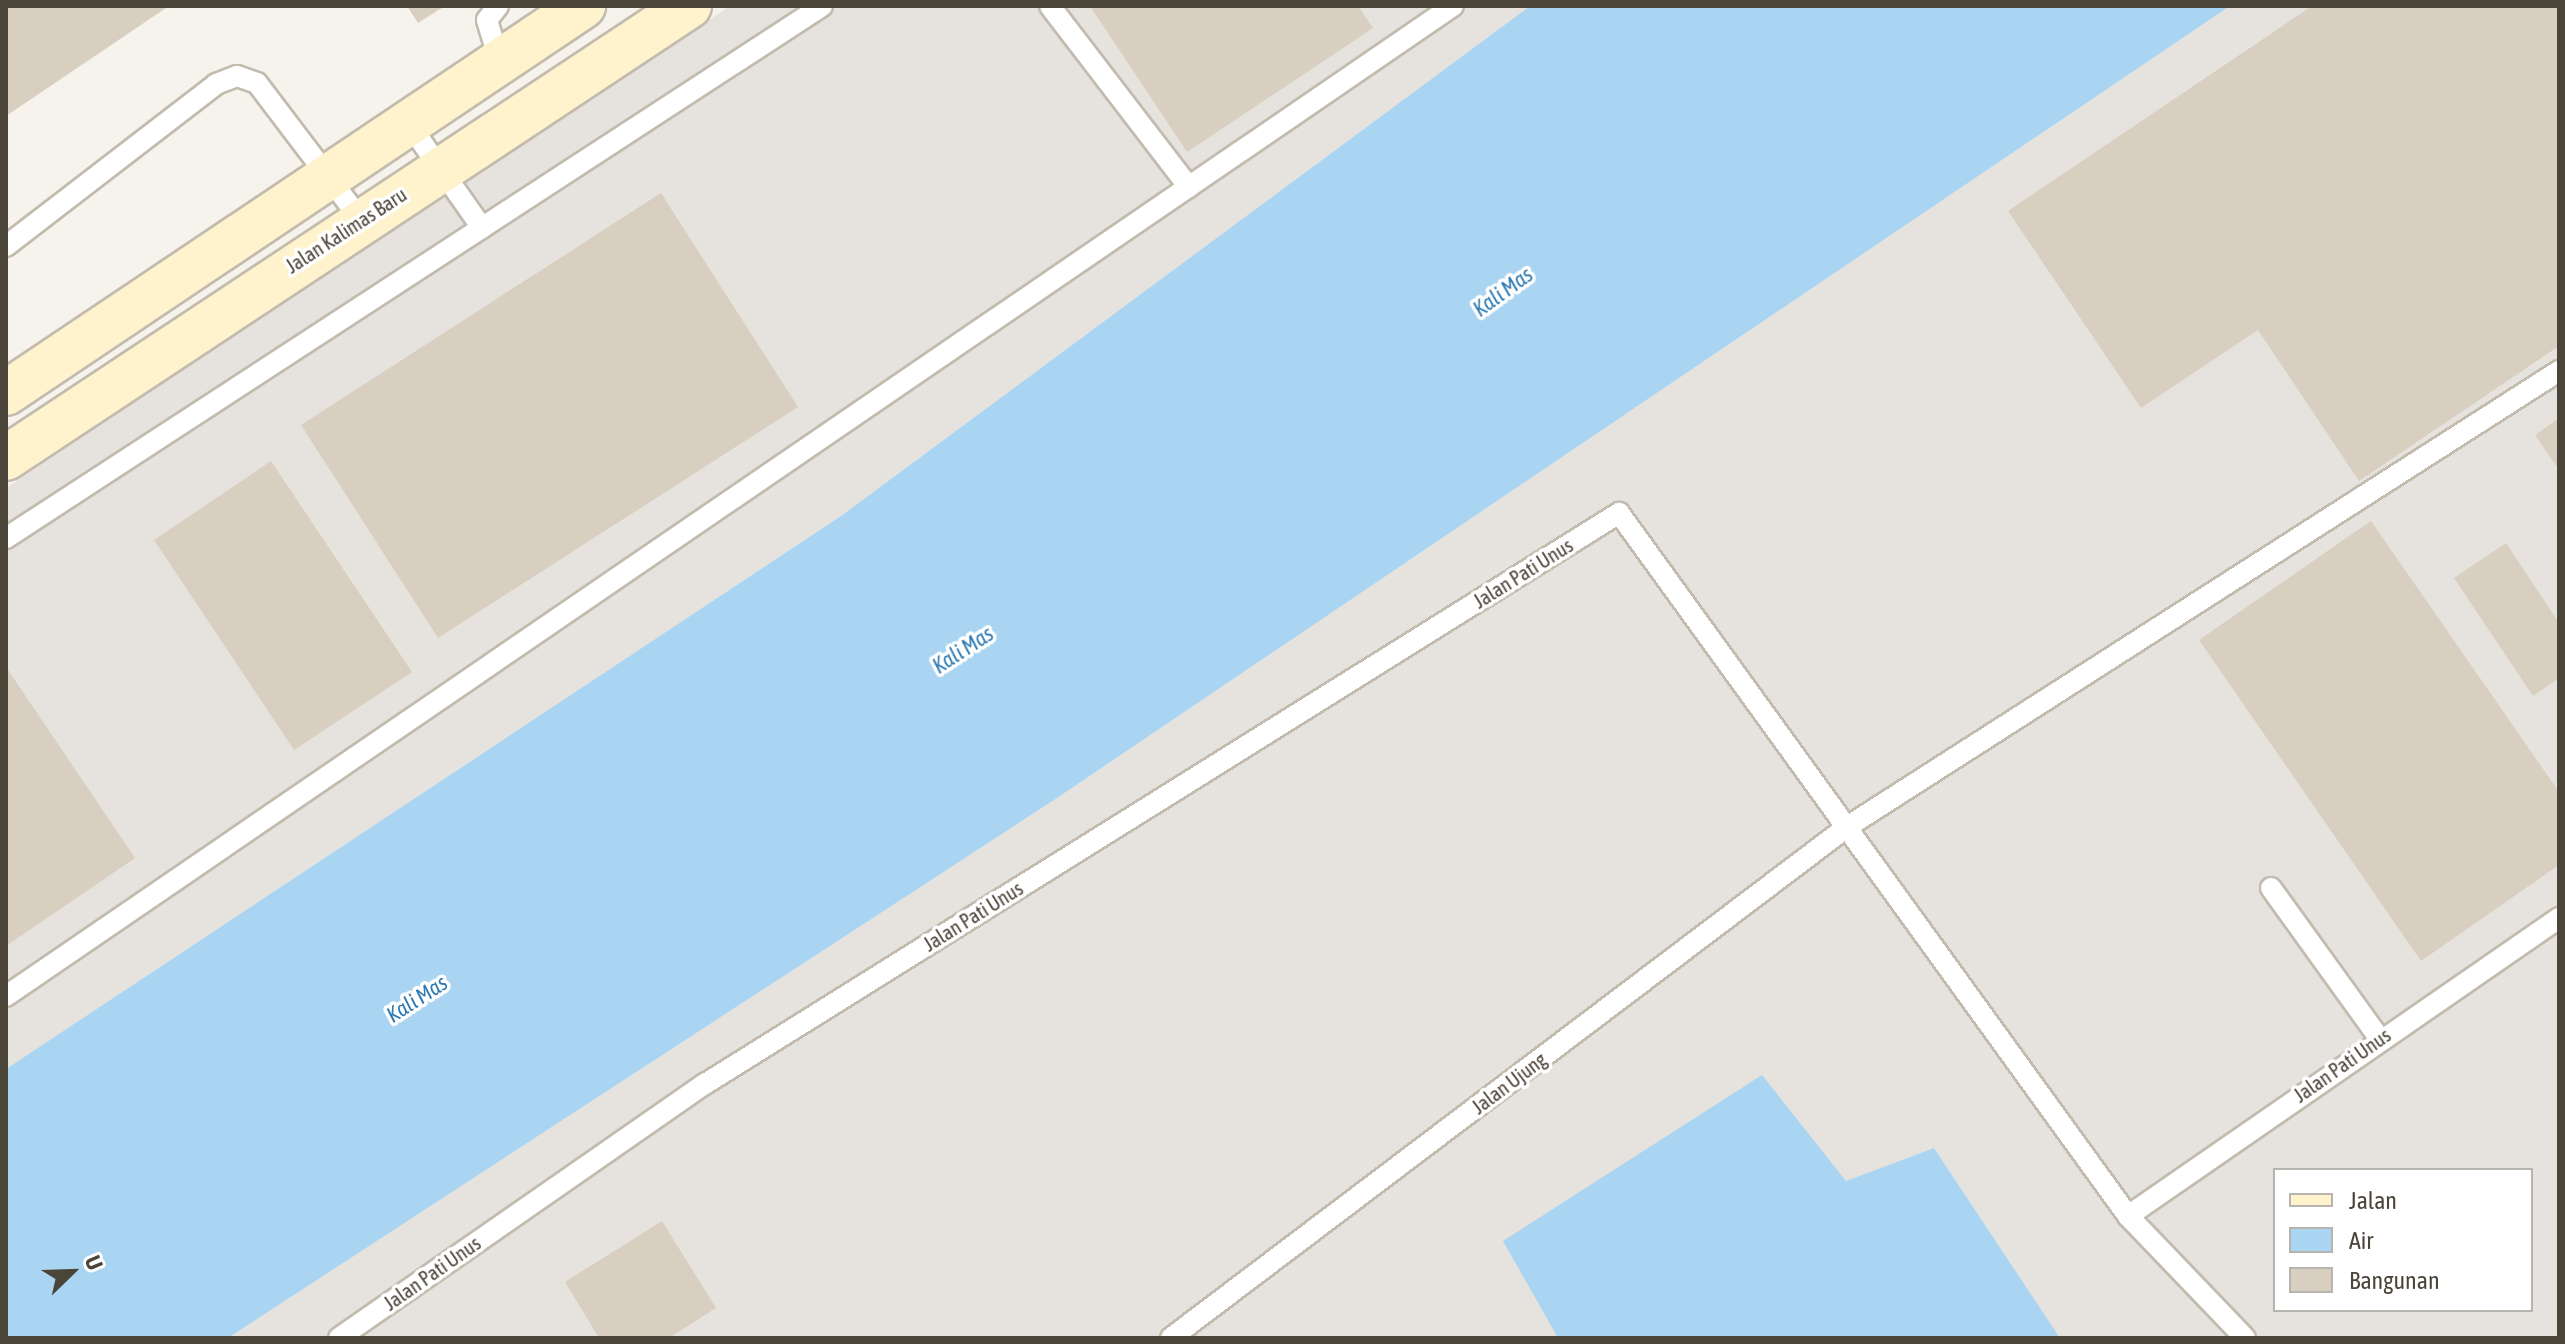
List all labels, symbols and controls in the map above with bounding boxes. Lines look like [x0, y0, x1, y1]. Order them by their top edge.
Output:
street label: Jalan Kalimas Baru [281, 182, 411, 278]
water label: Kali Mas [1468, 262, 1538, 322]
street label: Jalan Pati Unus [1469, 533, 1577, 613]
water label: Kali Mas [928, 621, 998, 679]
street label: Jalan Pati Unus [919, 876, 1027, 956]
water label: Kali Mas [382, 970, 452, 1028]
street label: Jalan Pati Unus [2289, 1023, 2395, 1107]
street label: Jalan Ujung [1467, 1047, 1551, 1119]
legend [2273, 1168, 2533, 1312]
text: Jalan [2349, 1187, 2397, 1214]
text: Air [2349, 1227, 2373, 1254]
street label: Jalan Pati Unus [379, 1231, 485, 1315]
north arrow [32, 1232, 112, 1312]
text: U [80, 1252, 109, 1274]
text: Bangunan [2349, 1267, 2440, 1294]

